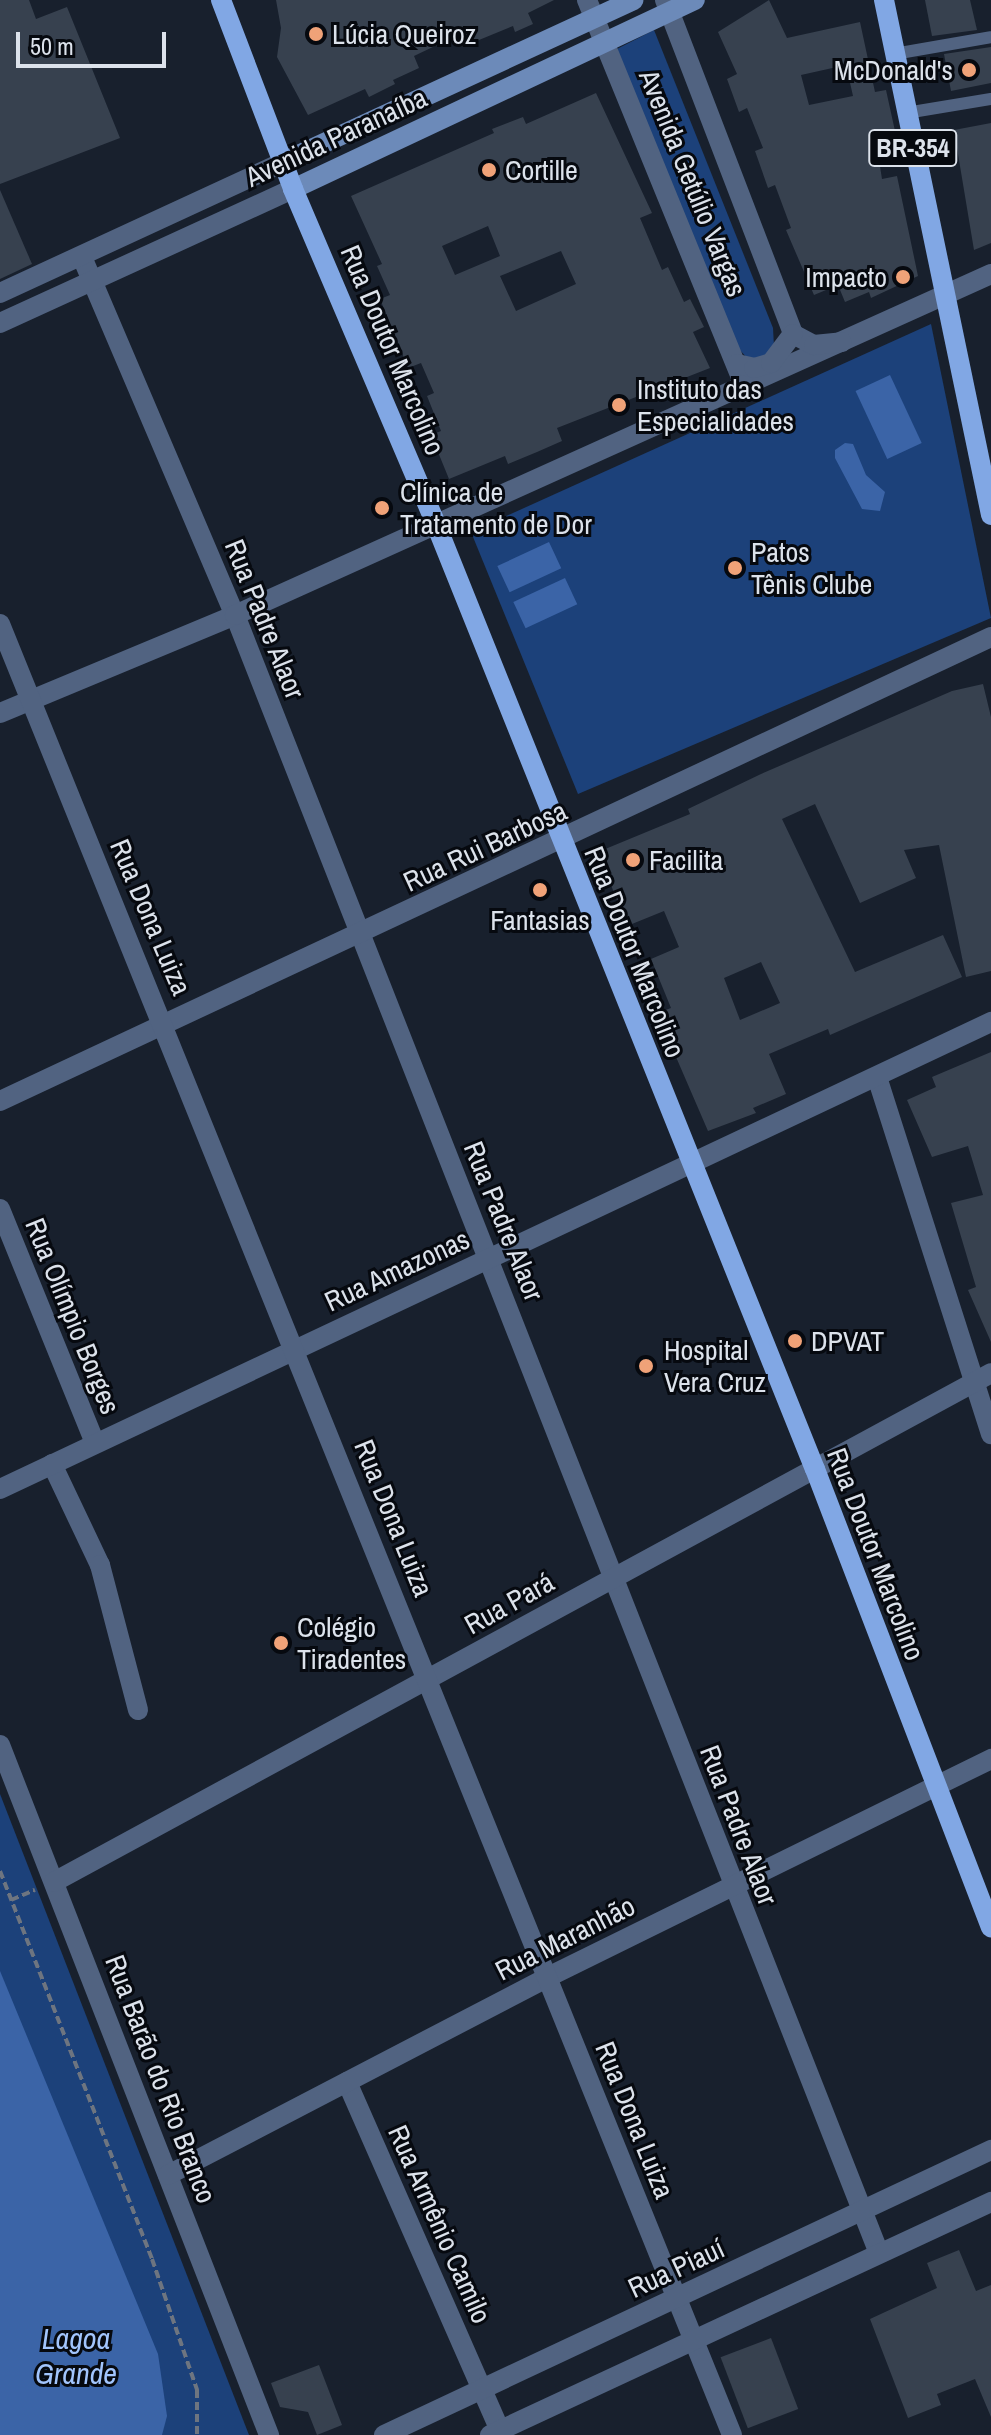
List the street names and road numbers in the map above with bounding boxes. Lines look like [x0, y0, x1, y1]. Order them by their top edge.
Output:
street label: Avenida Getúlio Vargas [632, 65, 754, 301]
street label: Avenida Paranaíba [240, 80, 432, 194]
road number: BR-354 [867, 126, 959, 170]
street label: Rua Doutor Marcolino [334, 240, 452, 460]
street label: Rua Padre Alaor [218, 534, 312, 704]
street label: Rua Rui Barbosa [398, 794, 572, 898]
street label: Rua Dona Luiza [103, 834, 199, 1000]
street label: Rua Doutor Marcolino [577, 842, 693, 1062]
street label: Rua Padre Alaor [457, 1136, 551, 1306]
street label: Rua Olímpio Borges [18, 1213, 128, 1419]
street label: Rua Amazonas [319, 1222, 475, 1318]
street label: Rua Dona Luiza [347, 1435, 441, 1601]
street label: Rua Doutor Marcolino [820, 1443, 932, 1665]
street label: Rua Pará [458, 1565, 560, 1641]
street label: Rua Padre Alaor [693, 1740, 785, 1910]
street label: Rua Maranhão [490, 1889, 640, 1987]
street label: Rua Barão do Rio Branco [98, 1950, 224, 2208]
street label: Rua Dona Luiza [588, 2037, 682, 2203]
street label: Rua Armênio Camilo [381, 2119, 499, 2329]
street label: Rua Piauí [623, 2231, 729, 2305]

